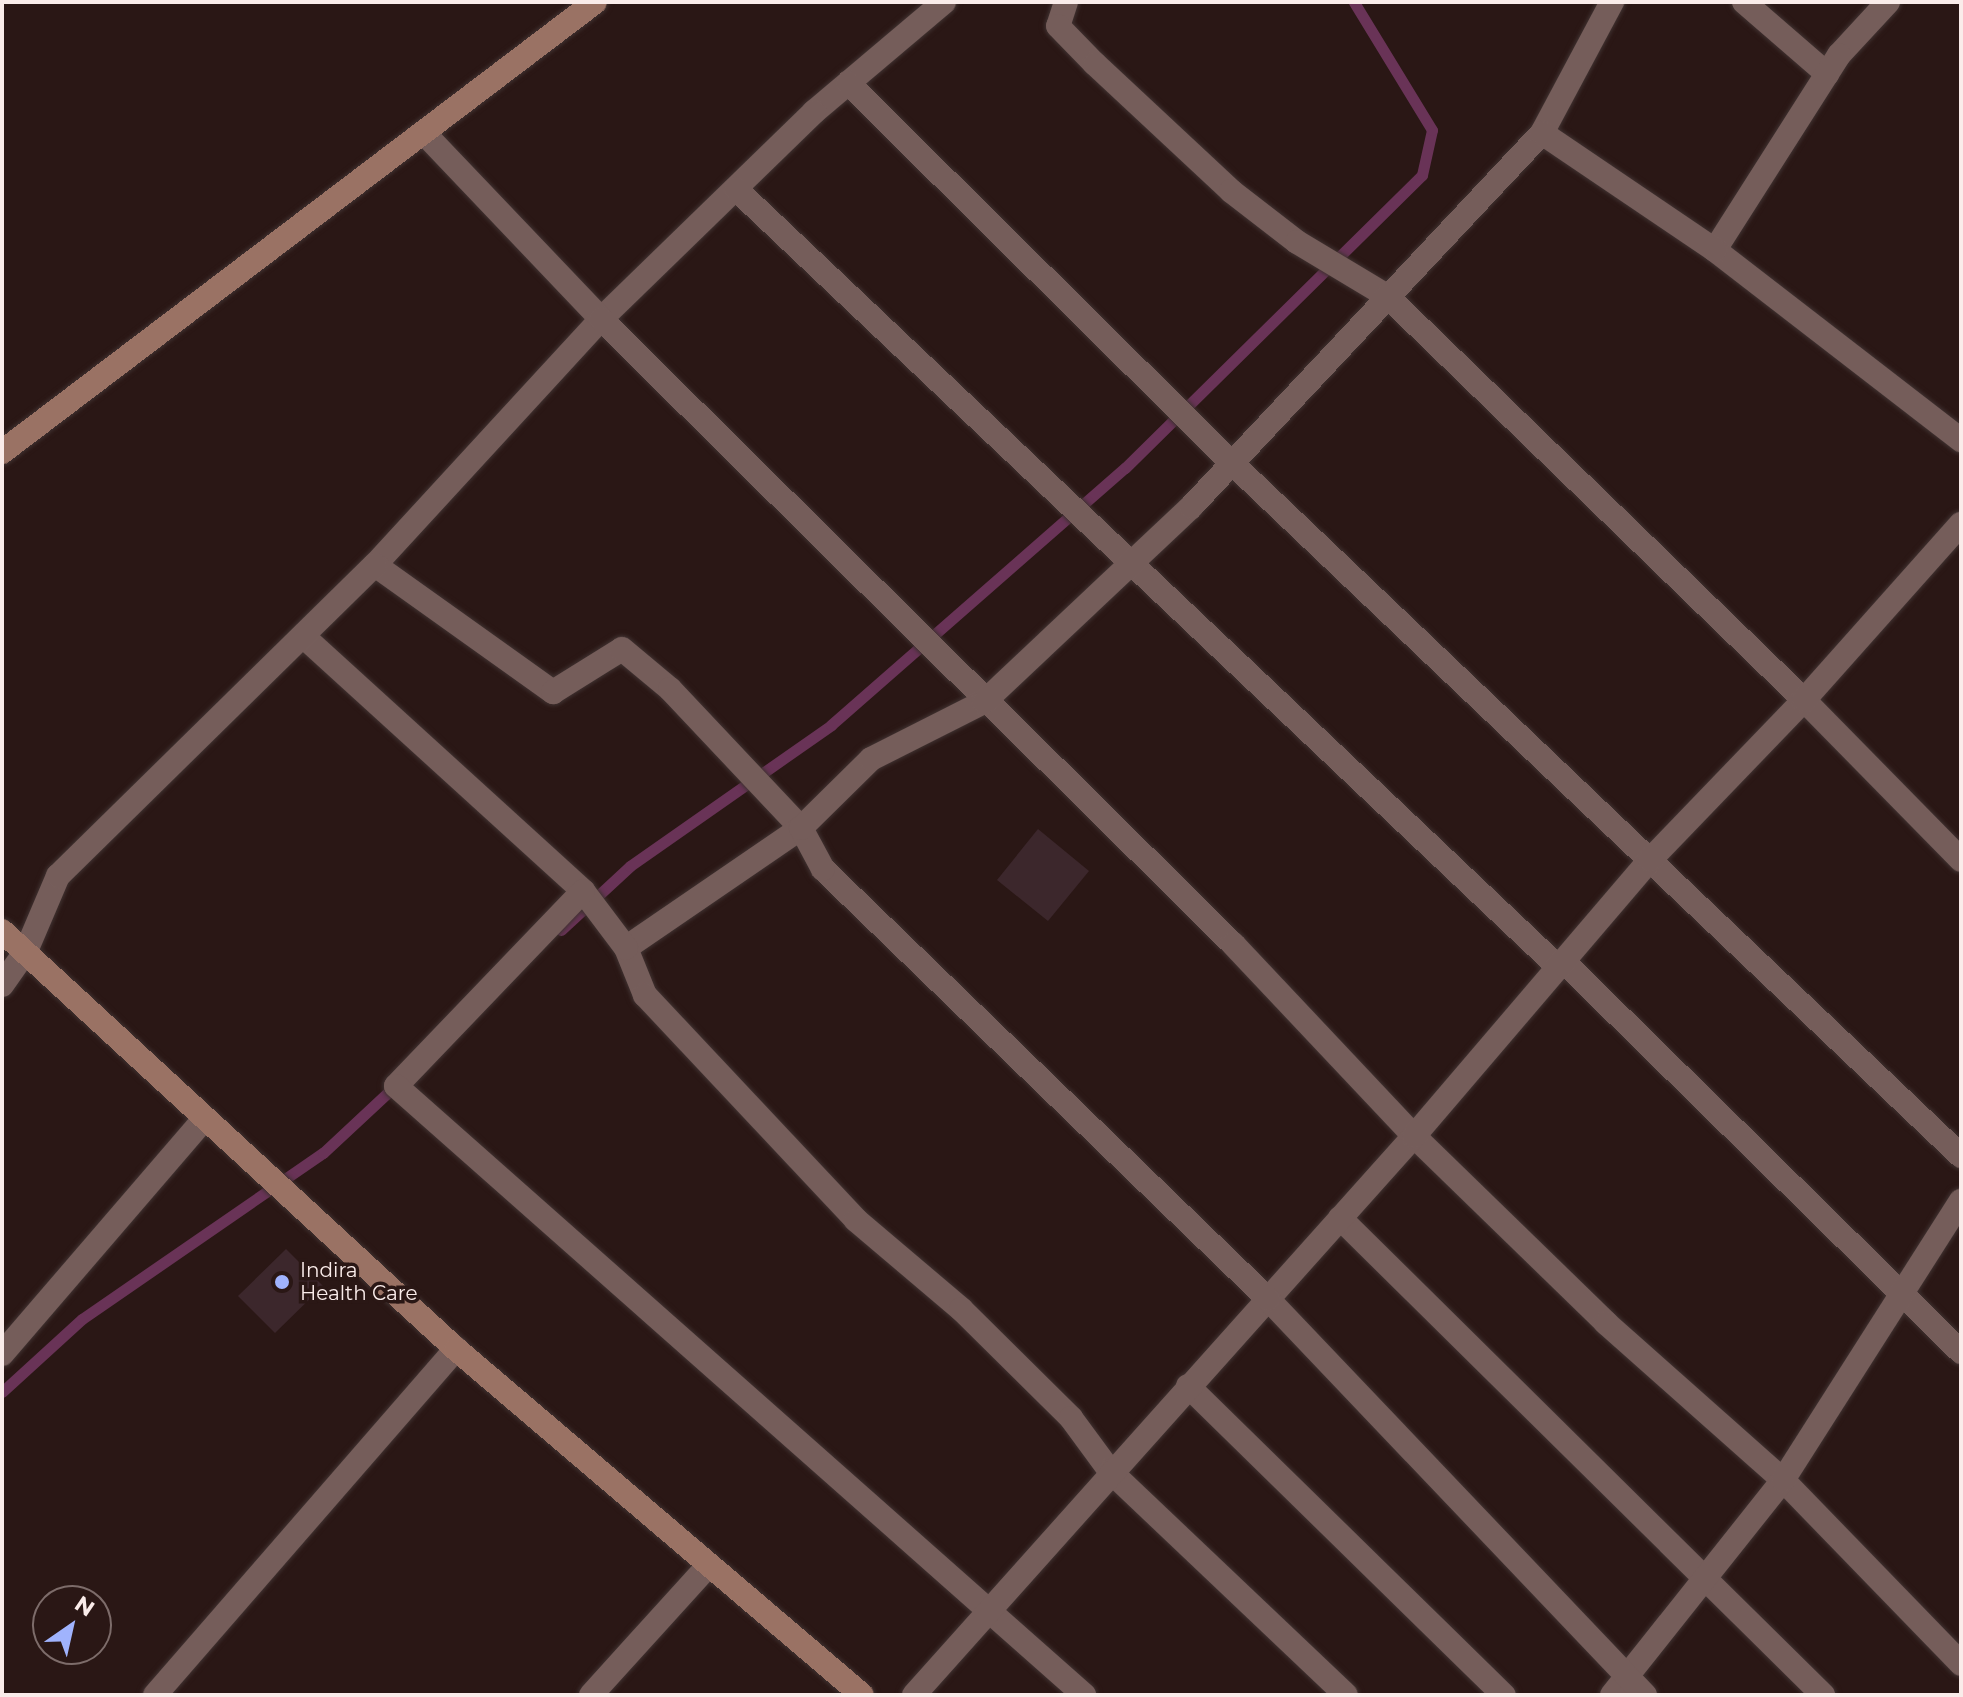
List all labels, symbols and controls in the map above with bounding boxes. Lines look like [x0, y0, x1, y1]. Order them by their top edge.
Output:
place label: Indira Health Care [300, 1258, 418, 1305]
marker: Indira Health Care [271, 1271, 293, 1293]
north arrow [32, 1585, 112, 1665]
text: N [70, 1590, 100, 1623]

